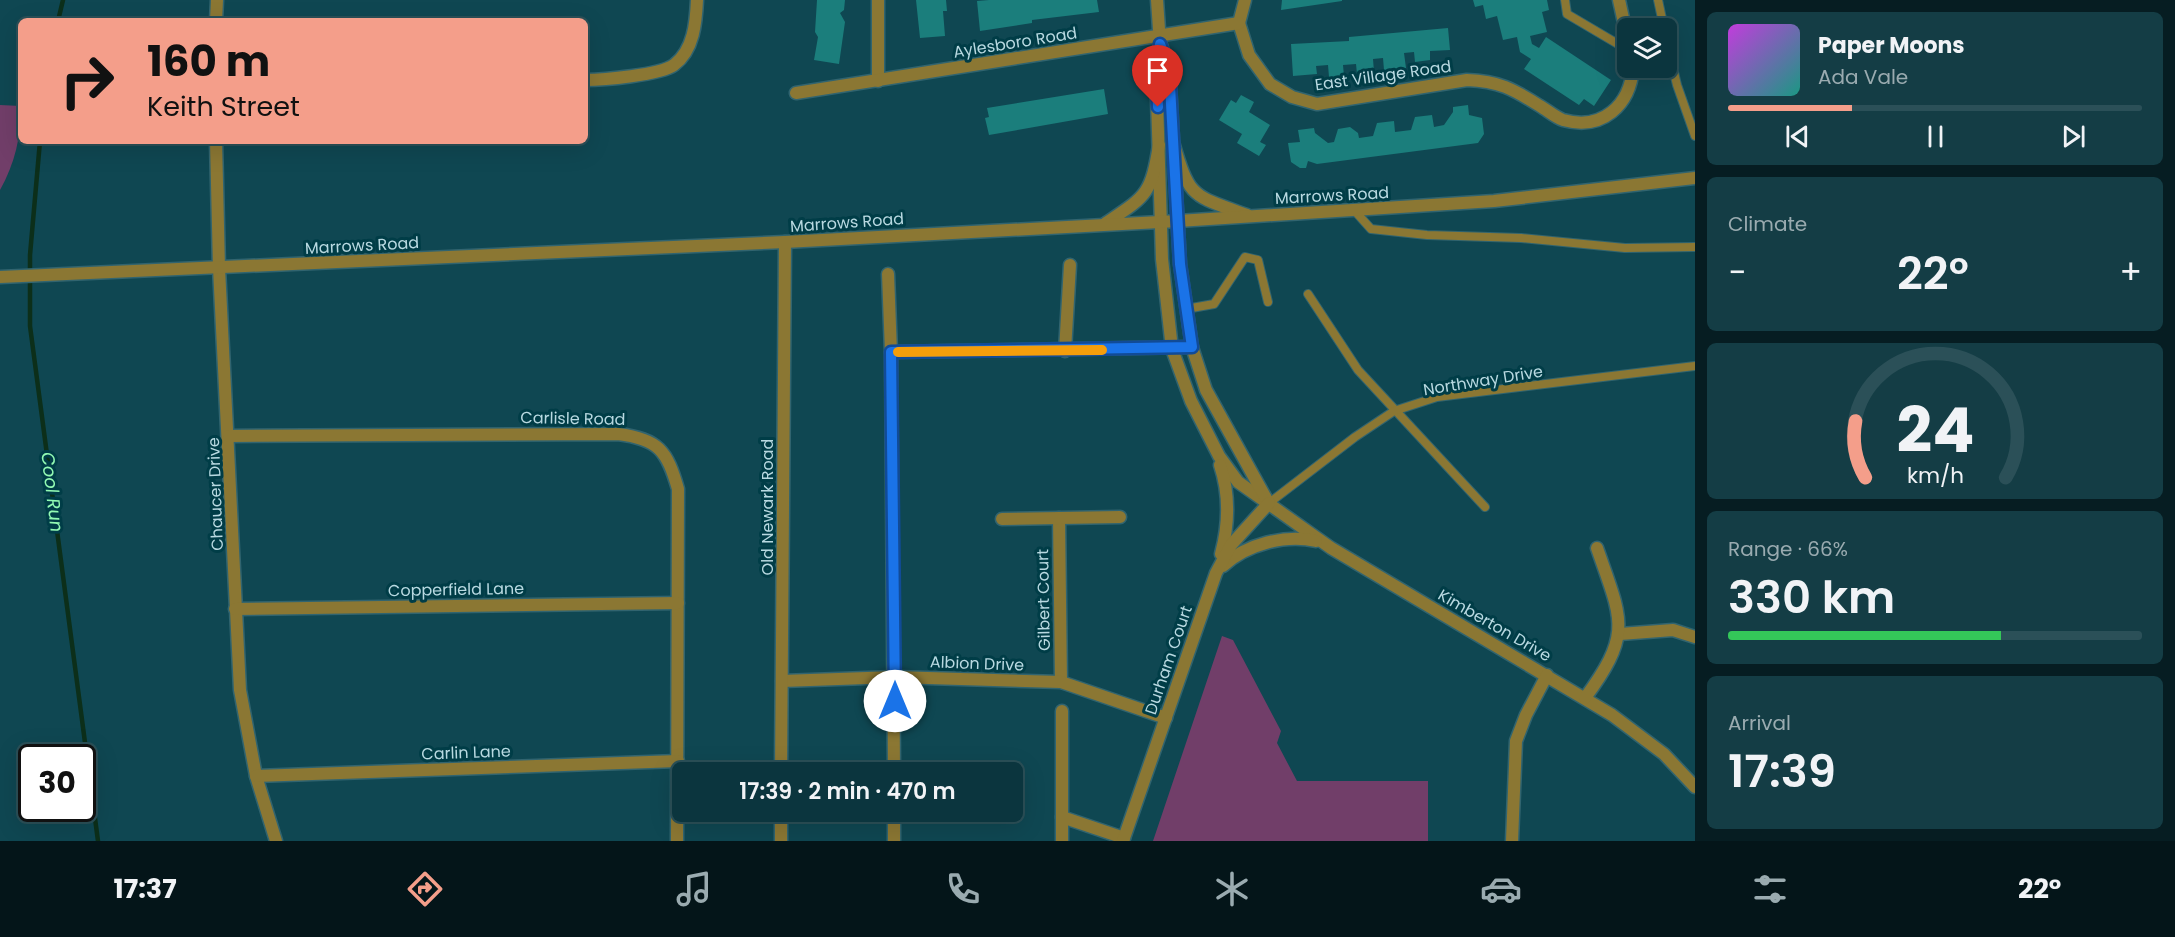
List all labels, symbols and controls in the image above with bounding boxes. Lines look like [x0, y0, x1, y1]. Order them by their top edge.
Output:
map controls [1617, 18, 1677, 78]
button: layers [1617, 18, 1677, 78]
street label: Aylesboro Road [951, 21, 1079, 64]
text: Paper Moons [1818, 30, 1965, 61]
text: 160 m [147, 32, 270, 91]
icon: right [48, 42, 126, 120]
pin [1132, 45, 1183, 107]
icon: arrive [1141, 54, 1174, 87]
street label: East Village Road [1313, 55, 1453, 96]
text: Ada Vale [1818, 63, 1908, 91]
text: Keith Street [147, 88, 300, 125]
icon: previous [1781, 120, 1814, 153]
icon: pause [1919, 120, 1952, 153]
icon: next [2057, 120, 2090, 153]
street label: Marrows Road [1274, 181, 1390, 210]
street label: Marrows Road [789, 207, 905, 238]
text: Climate [1728, 210, 1807, 238]
street label: Marrows Road [304, 231, 420, 260]
text: 22° [1897, 242, 1969, 305]
text: − [1728, 249, 1746, 296]
text: + [2119, 249, 2142, 296]
street label: Northway Drive [1422, 360, 1545, 401]
text: 24 [1896, 386, 1974, 474]
street label: Carlisle Road [520, 406, 626, 431]
street label: Chaucer Drive [202, 437, 229, 551]
street label: Old Newark Road [756, 439, 779, 575]
water label: Cool Run [35, 450, 70, 534]
text: km/h [1906, 460, 1964, 491]
text: Range · 66% [1728, 535, 1848, 563]
street label: Gilbert Court [1031, 549, 1056, 651]
text: 330 km [1728, 566, 1895, 629]
street label: Copperfield Lane [388, 577, 524, 602]
street label: Kimberton Drive [1434, 584, 1556, 667]
street label: Durham Court [1139, 602, 1198, 718]
street label: Albion Drive [929, 650, 1025, 677]
position arrow [863, 669, 927, 733]
text: Arrival [1728, 709, 1791, 737]
street label: Carlin Lane [421, 739, 511, 766]
text: 17:39 [1728, 740, 1836, 803]
speed limit sign: 30 [18, 744, 96, 822]
text: 17:39 · 2 min · 470 m [739, 776, 956, 807]
icon: directions [404, 868, 446, 910]
icon: music [673, 868, 715, 910]
icon: phone [942, 868, 984, 910]
icon: climate [1211, 868, 1253, 910]
icon: car [1480, 868, 1522, 910]
icon: filters [1749, 868, 1791, 910]
text: 17:37 [114, 870, 177, 907]
text: 22° [2018, 870, 2061, 907]

